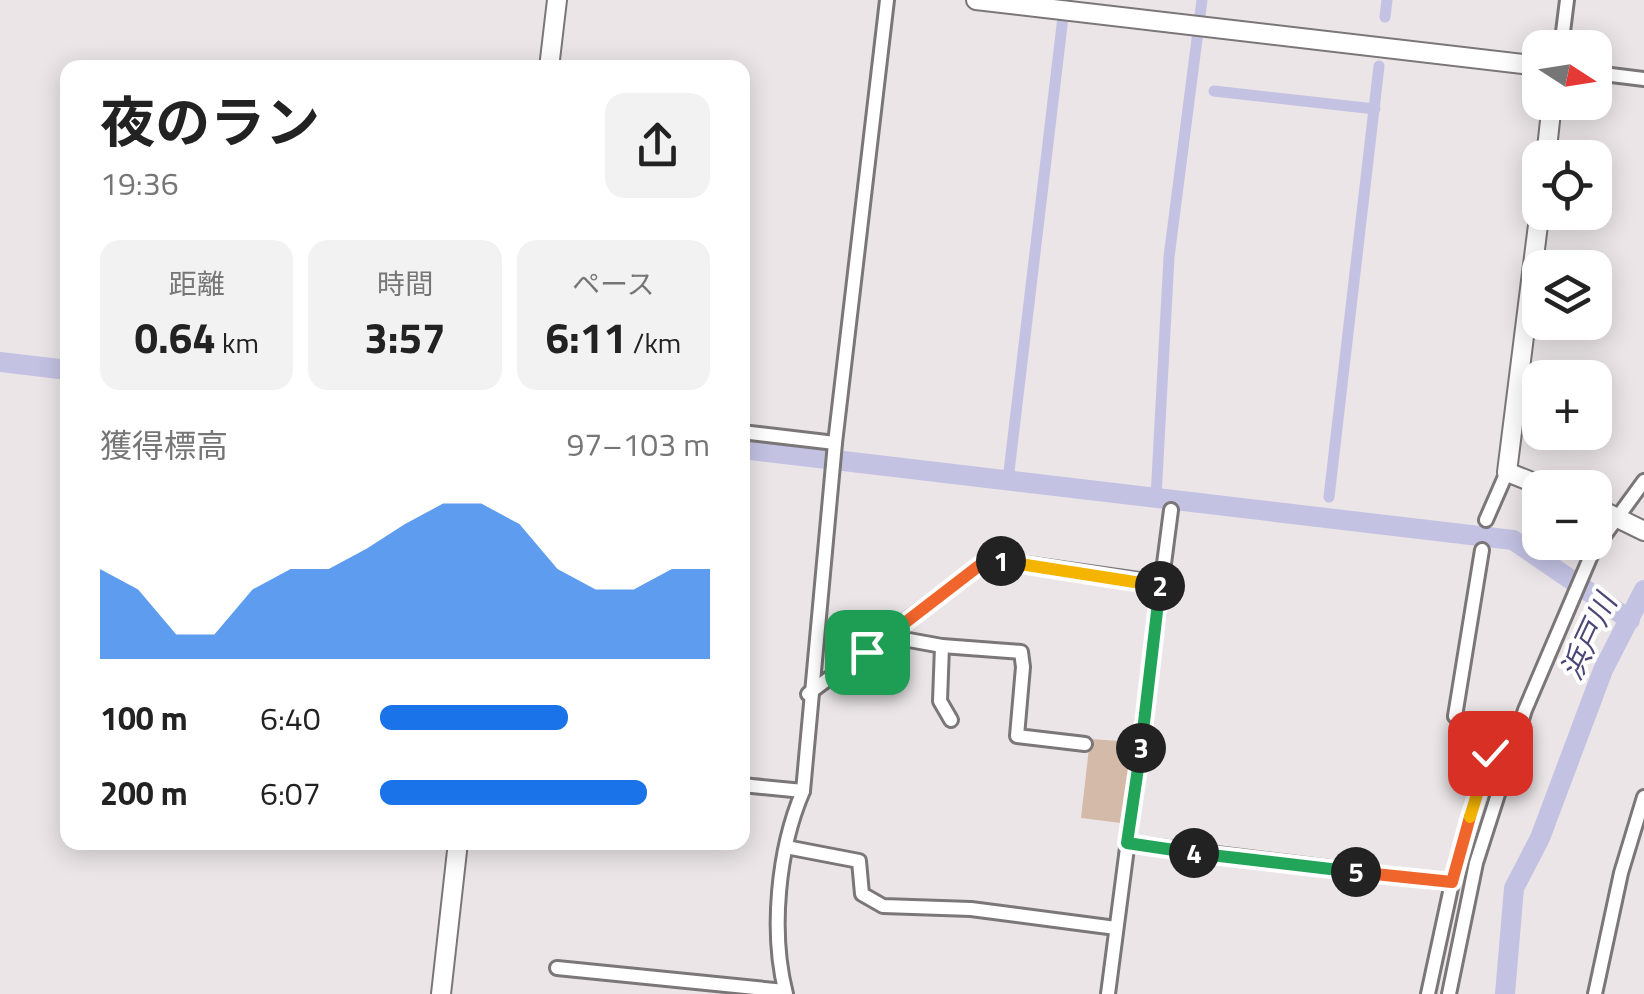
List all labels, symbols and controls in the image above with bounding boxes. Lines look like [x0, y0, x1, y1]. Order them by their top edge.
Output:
north arrow [1522, 30, 1612, 120]
map controls [1522, 30, 1612, 560]
text: 夜のラン [100, 80, 320, 163]
button: share [605, 93, 710, 198]
button: locate [1522, 140, 1612, 230]
text: 19:36 [100, 159, 179, 207]
button: layers [1522, 250, 1612, 340]
text: 距離 [169, 262, 225, 305]
text: 時間 [377, 262, 433, 305]
text: ペース [572, 262, 655, 305]
text: 0.64 [135, 305, 216, 369]
text: 3:57 [364, 305, 446, 369]
text: 6:11 [545, 305, 627, 369]
text: km [216, 321, 259, 364]
text: /km [627, 321, 681, 364]
button: + [1522, 360, 1612, 450]
text: 97–103 m [566, 420, 710, 468]
text: 獲得標高 [100, 421, 228, 469]
button: − [1522, 470, 1612, 560]
pin: 1 [976, 536, 1026, 586]
text: 1 [993, 539, 1009, 582]
pin: 2 [1135, 561, 1185, 611]
text: 2 [1152, 564, 1168, 607]
water label: 浜戸川 [1548, 583, 1629, 687]
pin [825, 610, 910, 695]
icon: arrive [840, 625, 895, 680]
text: 100 m [100, 694, 188, 742]
text: 6:40 [260, 694, 321, 742]
pin [1448, 711, 1533, 796]
pin: 3 [1116, 723, 1166, 773]
text: 3 [1133, 726, 1149, 769]
icon: check [1463, 726, 1518, 781]
text: 200 m [100, 769, 188, 817]
text: 6:07 [260, 769, 321, 817]
pin: 4 [1169, 828, 1219, 878]
text: 4 [1186, 831, 1202, 874]
pin: 5 [1331, 847, 1381, 897]
text: 5 [1348, 850, 1364, 893]

